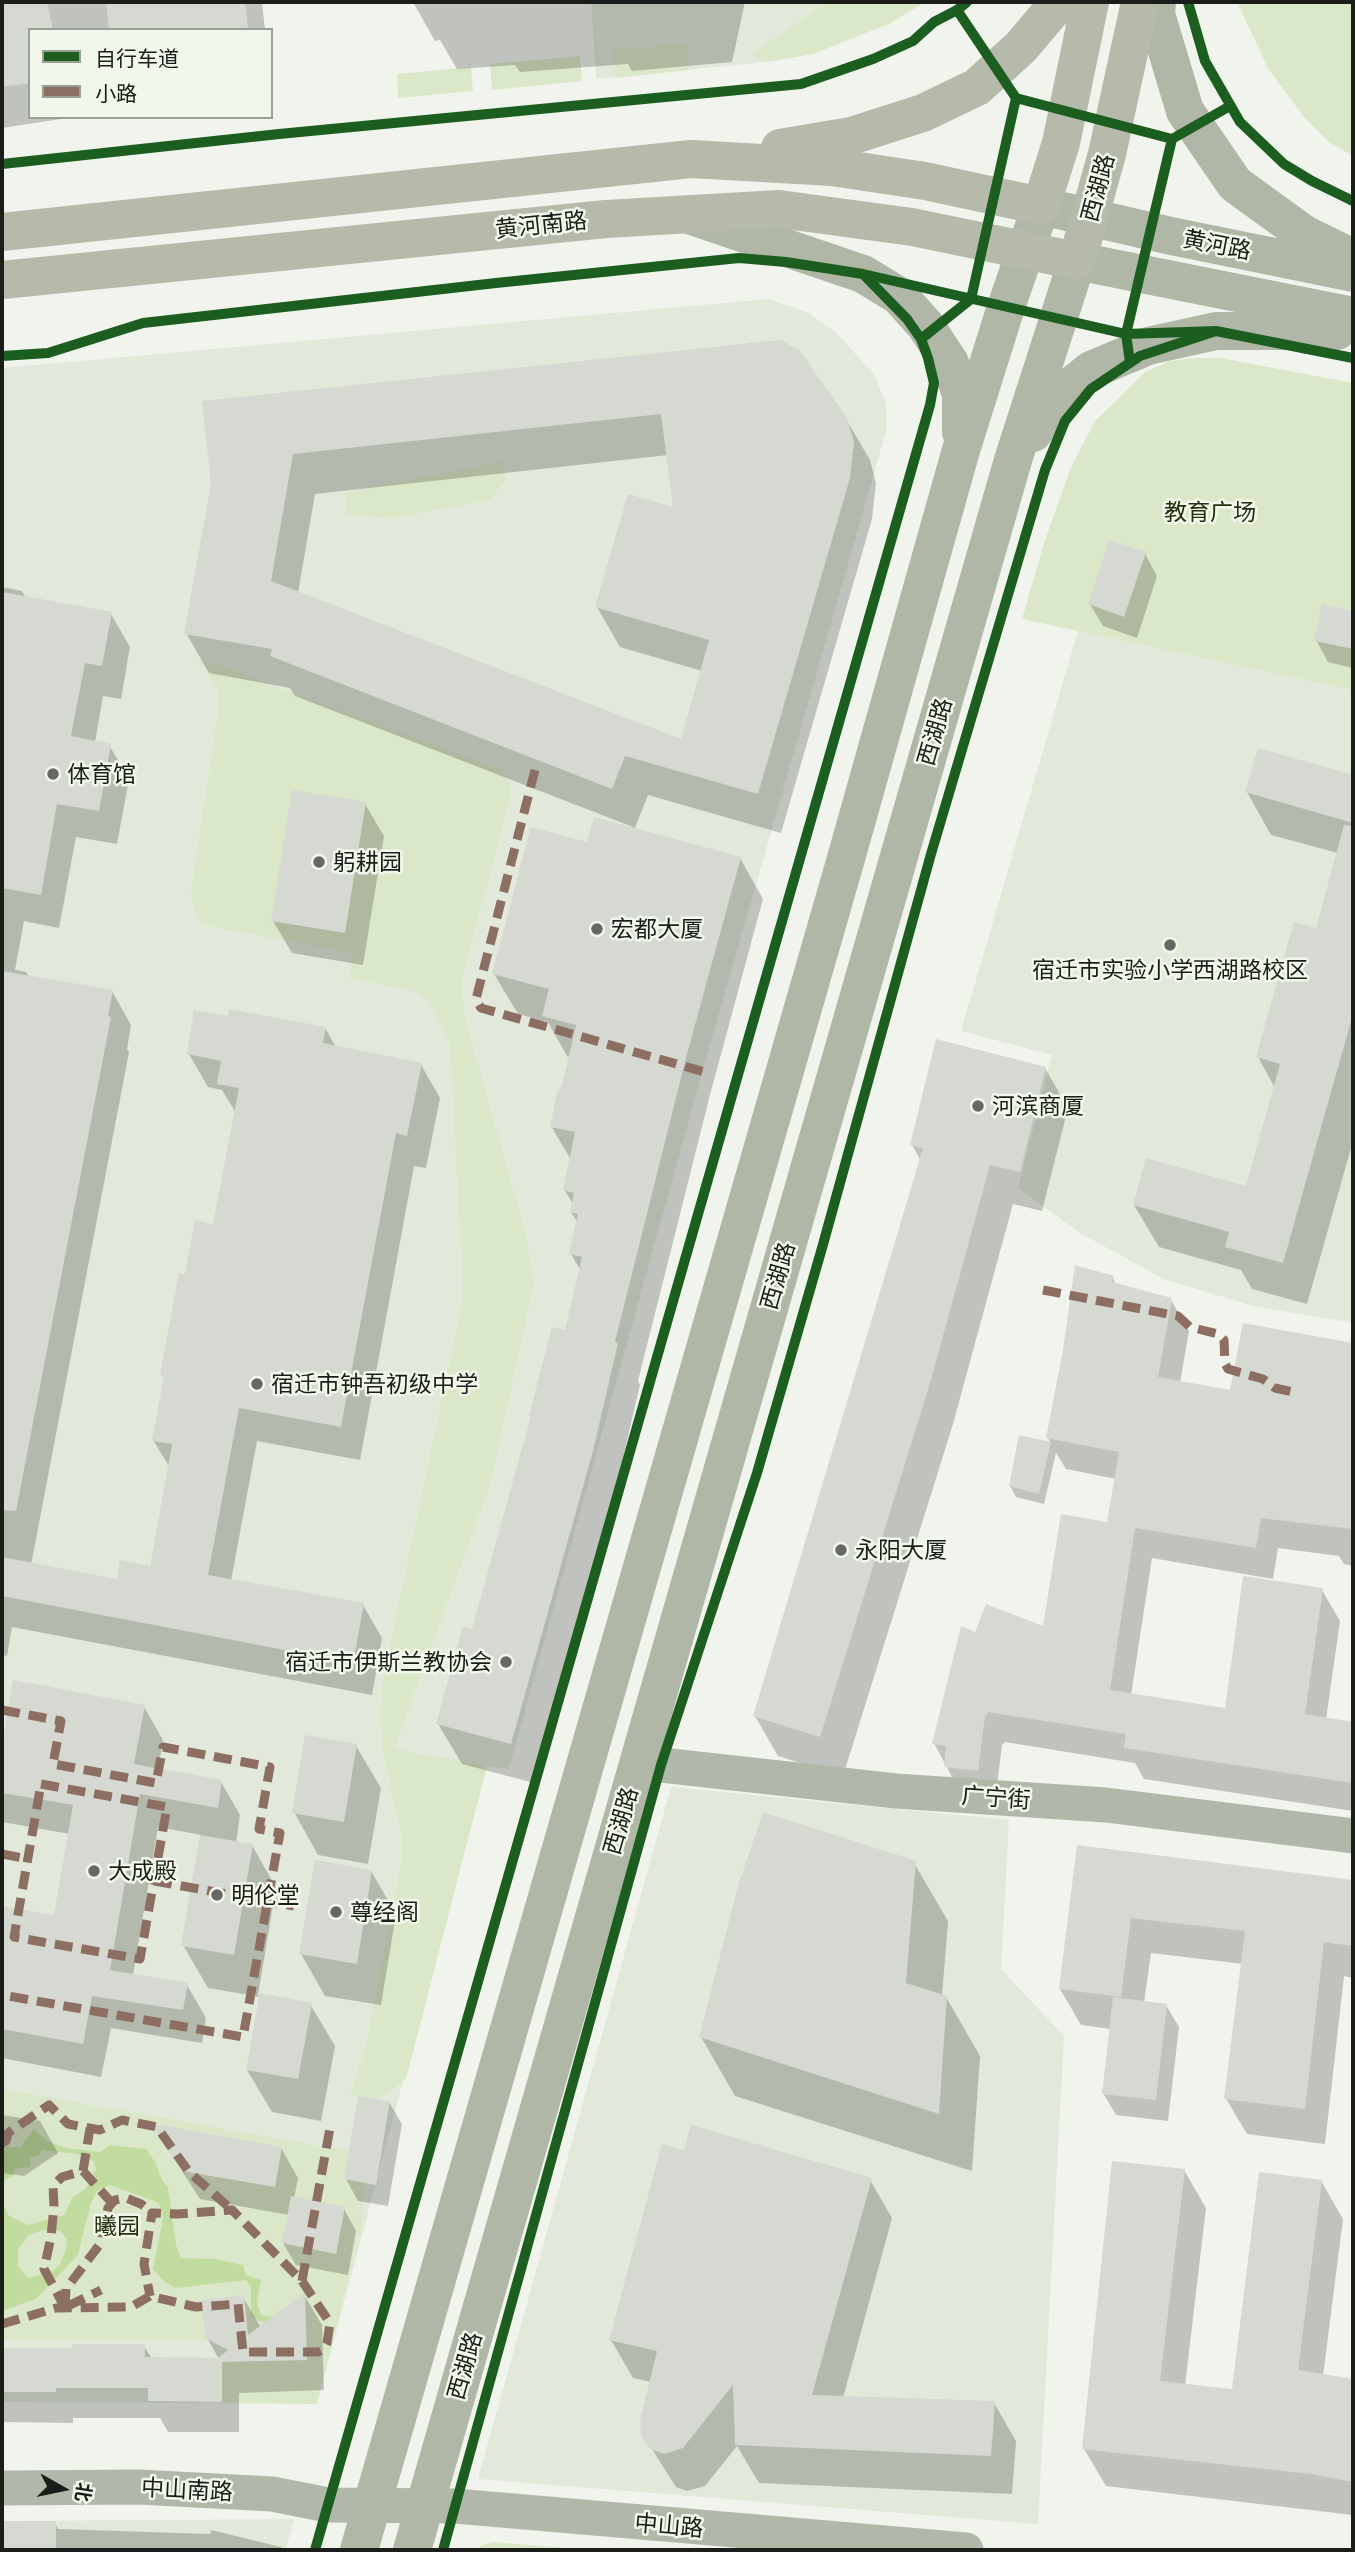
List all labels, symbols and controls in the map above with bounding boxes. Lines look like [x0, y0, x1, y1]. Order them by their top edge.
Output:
legend [28, 28, 273, 119]
text: 自行车道 [95, 45, 179, 70]
text: 小路 [95, 80, 137, 105]
street label: 西湖路 [1076, 151, 1120, 225]
street label: 黄河南路 [494, 206, 588, 244]
street label: 黄河路 [1181, 225, 1253, 265]
park label: 教育广场 [1164, 498, 1256, 526]
street label: 西湖路 [912, 695, 958, 769]
place label: 体育馆 [67, 760, 136, 788]
marker: 体育馆 [45, 766, 61, 782]
place label: 躬耕园 [333, 848, 402, 876]
marker: 躬耕园 [311, 854, 327, 870]
place label: 宏都大厦 [611, 915, 703, 943]
marker: 宏都大厦 [589, 921, 605, 937]
marker: 宿迁市实验小学西湖路校区 [1162, 937, 1178, 953]
place label: 宿迁市实验小学西湖路校区 [1032, 956, 1308, 984]
place label: 河滨商厦 [992, 1092, 1084, 1120]
marker: 河滨商厦 [970, 1098, 986, 1114]
street label: 西湖路 [755, 1239, 801, 1313]
place label: 宿迁市钟吾初级中学 [271, 1370, 478, 1398]
marker: 宿迁市钟吾初级中学 [249, 1376, 265, 1392]
place label: 永阳大厦 [855, 1536, 947, 1564]
marker: 永阳大厦 [833, 1542, 849, 1558]
place label: 宿迁市伊斯兰教协会 [285, 1648, 492, 1676]
marker: 宿迁市伊斯兰教协会 [498, 1654, 514, 1670]
street label: 广宁街 [961, 1782, 1031, 1814]
street label: 西湖路 [598, 1784, 644, 1858]
place label: 大成殿 [108, 1857, 177, 1885]
marker: 大成殿 [86, 1863, 102, 1879]
place label: 明伦堂 [231, 1881, 300, 1909]
marker: 明伦堂 [209, 1887, 225, 1903]
place label: 尊经阁 [350, 1898, 419, 1926]
marker: 尊经阁 [328, 1904, 344, 1920]
park label: 曦园 [94, 2212, 140, 2240]
street label: 西湖路 [442, 2329, 488, 2403]
north arrow [28, 2454, 98, 2524]
street label: 中山南路 [140, 2474, 234, 2506]
text: 北 [71, 2481, 97, 2504]
street label: 中山路 [633, 2509, 705, 2543]

